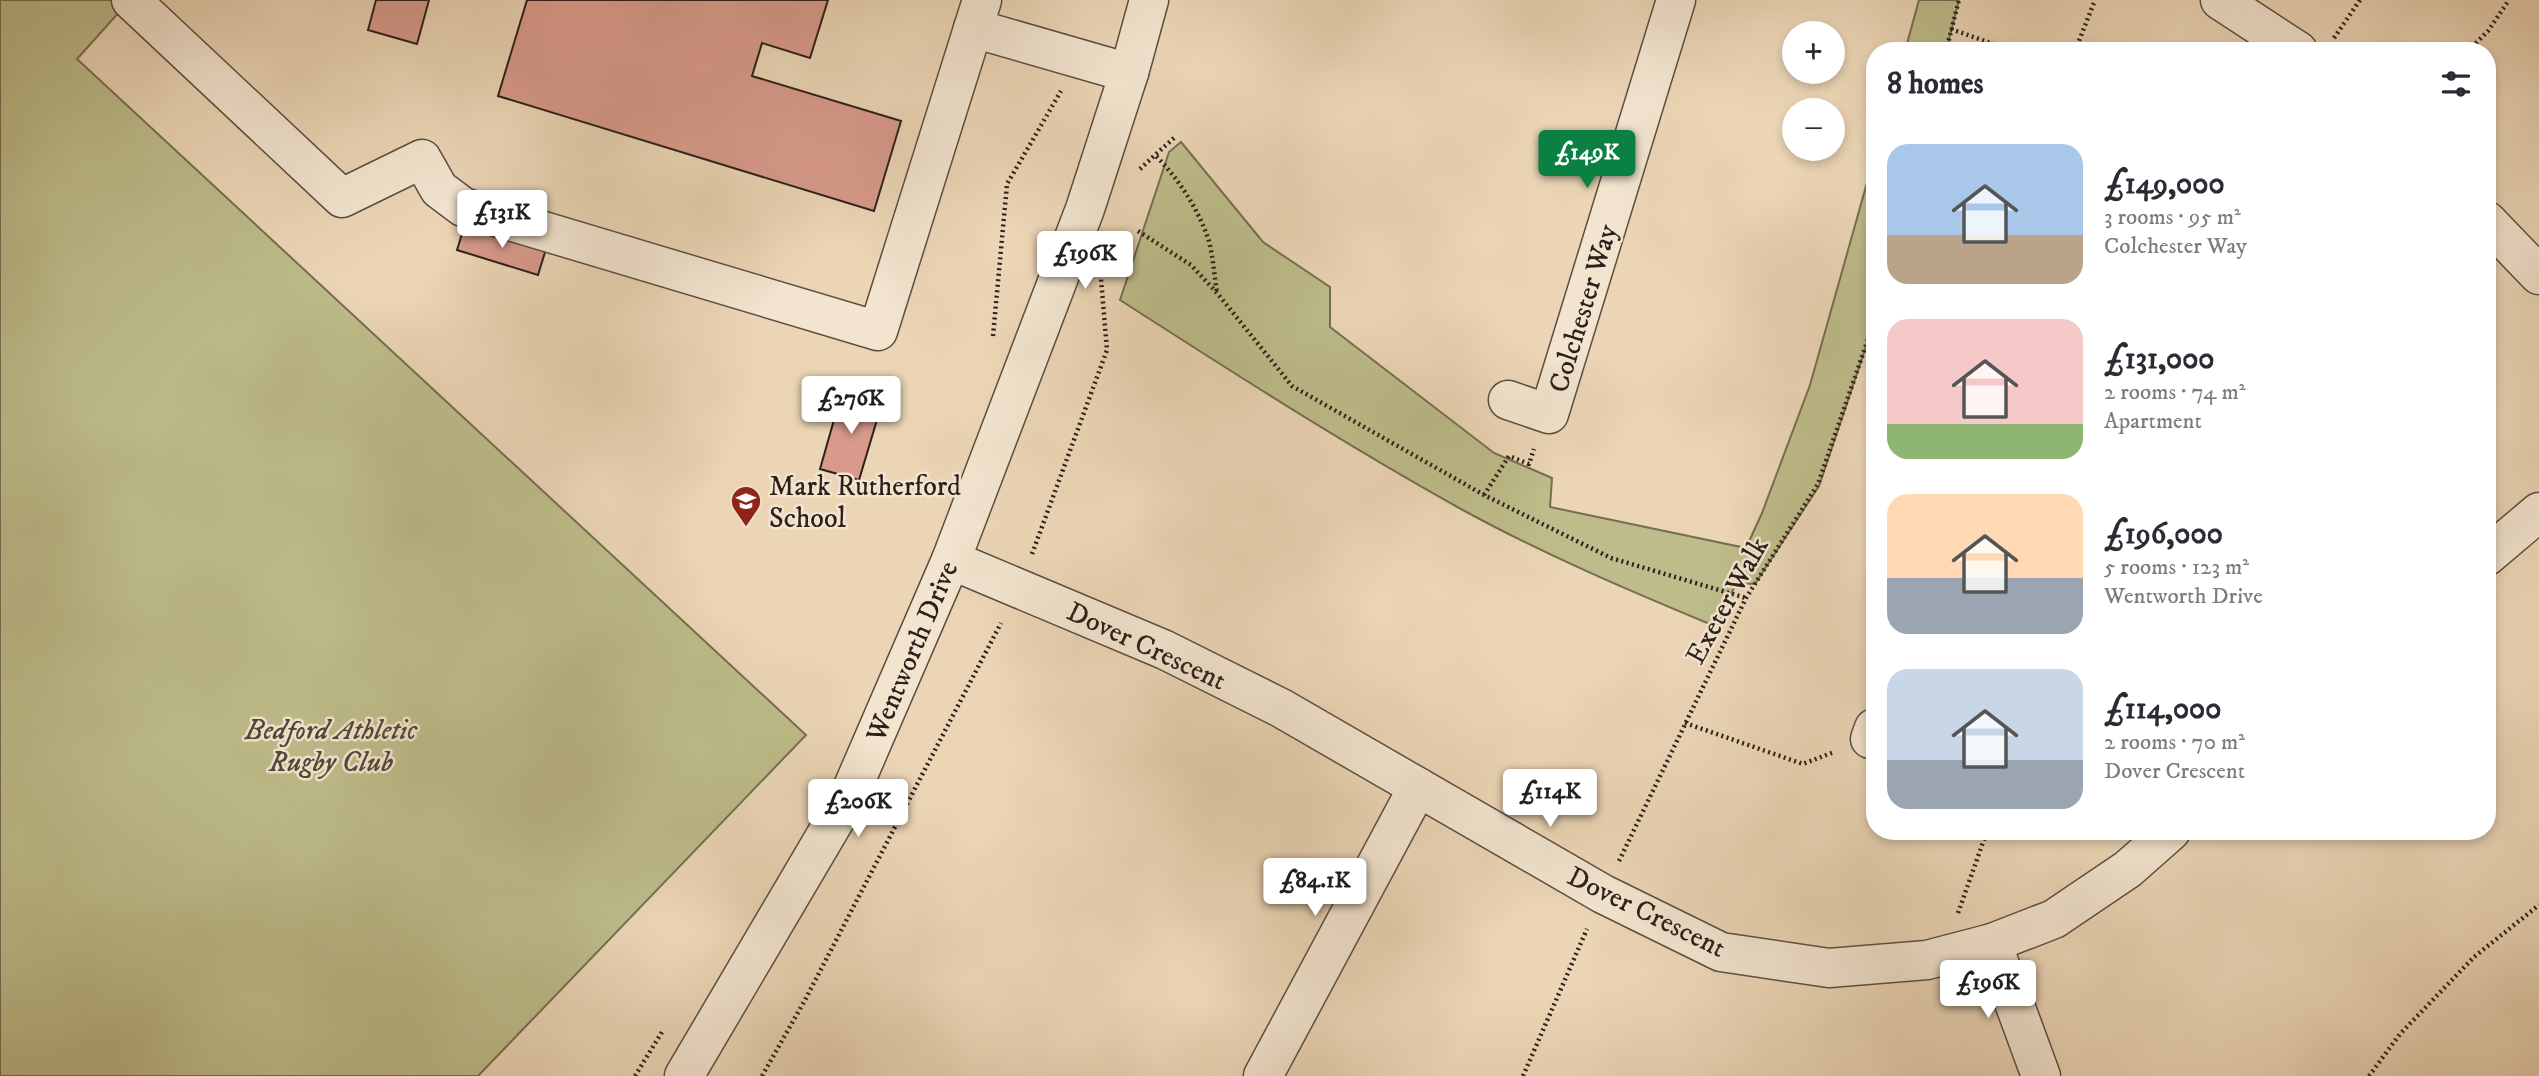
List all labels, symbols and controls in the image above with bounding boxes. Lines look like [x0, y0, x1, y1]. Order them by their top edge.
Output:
map controls [1782, 21, 1845, 161]
button: + [1782, 21, 1845, 84]
icon: filters [2437, 65, 2475, 103]
text: 8 homes [1887, 66, 1984, 103]
button: − [1782, 98, 1845, 161]
pin: £149K [1538, 130, 1636, 190]
text: £149K [1554, 138, 1620, 167]
text: £149,000 [2104, 166, 2225, 203]
icon: home [1943, 172, 2027, 256]
pin: £131K [453, 190, 551, 250]
text: £131K [473, 198, 531, 227]
text: 3 rooms · 95 m² [2104, 203, 2241, 232]
street label: Colchester Way [1541, 219, 1626, 397]
pin: £196K [1036, 232, 1134, 291]
text: Colchester Way [2104, 232, 2247, 261]
text: £196K [1053, 239, 1117, 268]
text: £131,000 [2104, 341, 2215, 378]
icon: home [1943, 347, 2027, 431]
pin: £276K [802, 376, 900, 436]
text: 2 rooms · 74 m² [2104, 378, 2245, 407]
text: £276K [818, 384, 884, 413]
text: Apartment [2104, 407, 2202, 436]
place label: Mark Rutherford School [769, 469, 961, 536]
school or university icon: Mark Rutherford School [729, 484, 763, 528]
text: £196,000 [2104, 516, 2223, 553]
icon: home [1943, 522, 2027, 606]
street label: Exeter Walk [1678, 531, 1777, 671]
text: 5 rooms · 123 m² [2104, 553, 2249, 582]
street label: Wentworth Drive [858, 556, 966, 748]
text: Wentworth Drive [2104, 582, 2263, 611]
street label: Dover Crescent [1061, 594, 1232, 699]
text: £114,000 [2104, 691, 2221, 728]
icon: home [1943, 697, 2027, 781]
park label: Bedford Athletic Rugby Club [244, 713, 418, 780]
text: 2 rooms · 70 m² [2104, 728, 2245, 757]
text: Dover Crescent [2104, 757, 2245, 786]
pin: £114K [1501, 770, 1599, 829]
text: £114K [1519, 777, 1581, 806]
pin: £206K [809, 780, 907, 839]
text: £206K [824, 787, 892, 816]
pin: £84.1K [1258, 858, 1372, 918]
street label: Dover Crescent [1562, 859, 1731, 966]
text: £84.1K [1279, 866, 1351, 895]
pin: £196K [1939, 960, 2037, 1020]
text: £196K [1956, 968, 2020, 997]

